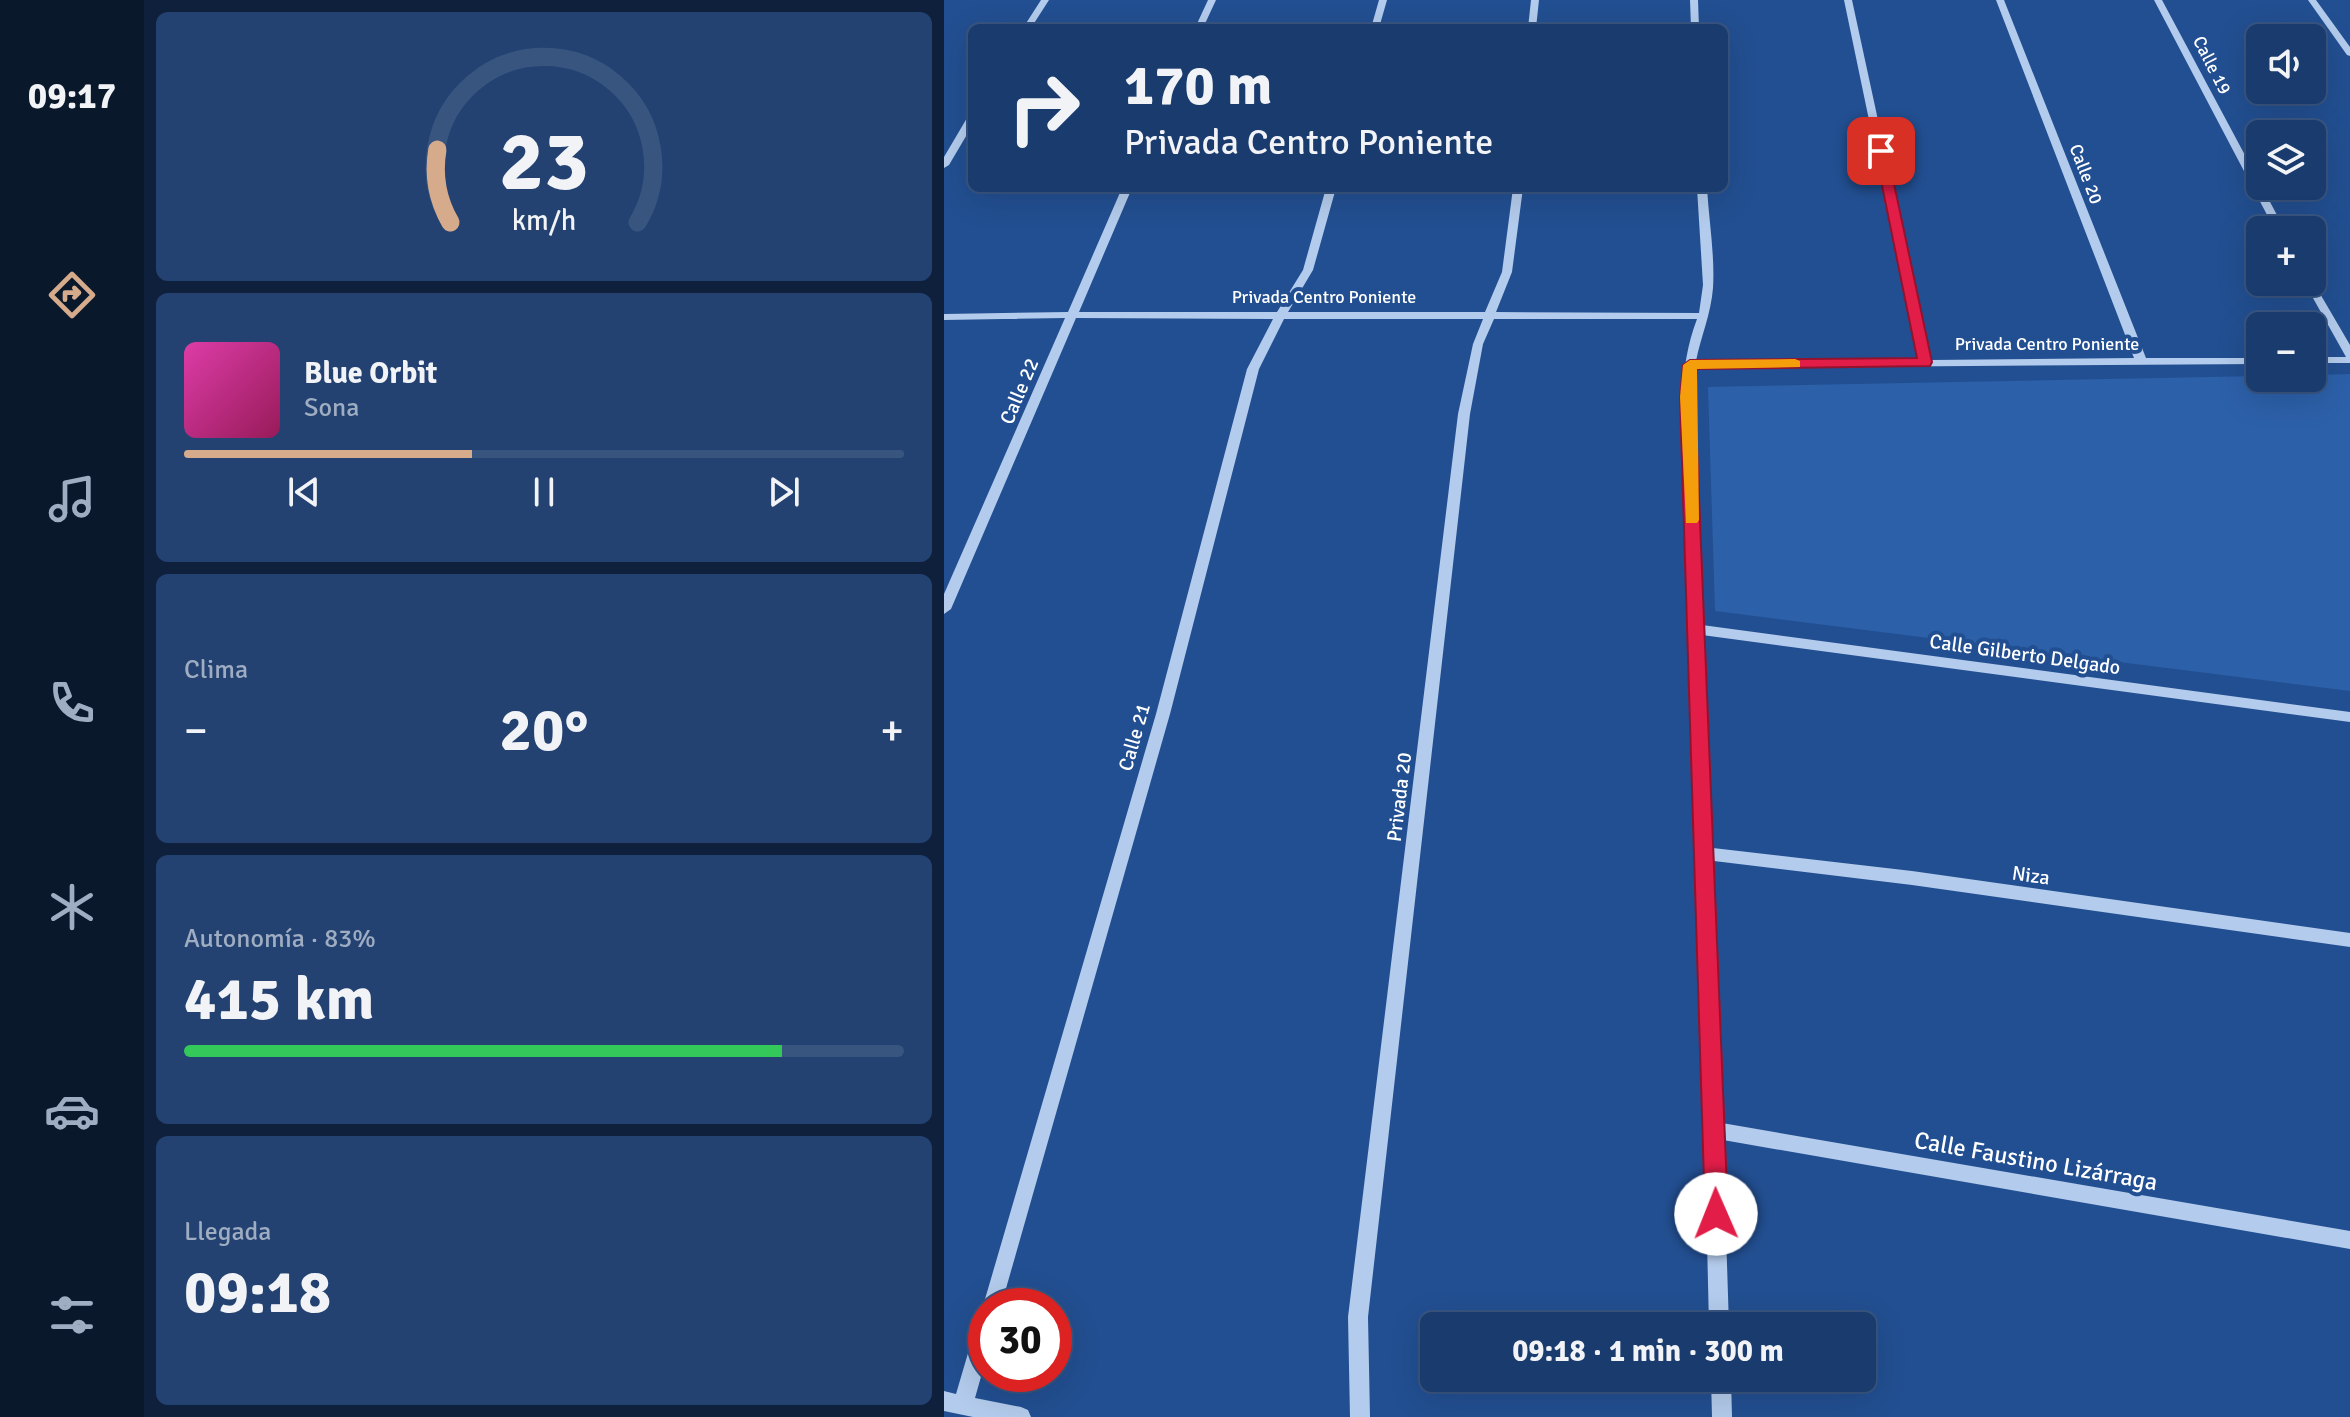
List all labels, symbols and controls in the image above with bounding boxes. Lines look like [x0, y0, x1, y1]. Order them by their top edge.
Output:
map controls [2246, 24, 2326, 392]
button: sound [2246, 24, 2326, 104]
street label: Calle 19 [2188, 32, 2236, 98]
text: 170 m [1124, 51, 1272, 120]
icon: right [992, 56, 1096, 160]
text: 09:17 [28, 74, 116, 119]
text: 23 [499, 110, 589, 212]
pin [1847, 117, 1915, 185]
text: Privada Centro Poniente [1124, 120, 1493, 165]
button: layers [2246, 120, 2326, 200]
icon: arrive [1859, 129, 1903, 173]
street label: Calle 20 [2065, 141, 2107, 207]
text: km/h [512, 203, 576, 238]
button: + [2246, 216, 2326, 296]
icon: directions [44, 267, 100, 323]
street label: Privada Centro Poniente [1232, 286, 1416, 308]
button: − [2246, 312, 2326, 392]
street label: Privada Centro Poniente [1955, 333, 2139, 355]
street label: Calle 22 [994, 354, 1045, 428]
text: Blue Orbit [304, 355, 437, 392]
text: Sona [304, 392, 359, 424]
icon: previous [282, 470, 326, 514]
icon: pause [522, 470, 566, 514]
icon: next [762, 470, 806, 514]
icon: music [44, 471, 100, 527]
street label: Calle Gilberto Delgado [1928, 629, 2122, 680]
text: Clima [184, 654, 248, 686]
icon: phone [44, 675, 100, 731]
text: 20° [500, 694, 588, 768]
street label: Calle 21 [1113, 700, 1156, 774]
text: − [184, 704, 208, 758]
text: + [880, 704, 904, 758]
street label: Privada 20 [1382, 751, 1417, 843]
street label: Niza [2010, 860, 2052, 891]
icon: climate [44, 879, 100, 935]
text: Autonomía · 83% [184, 923, 376, 955]
text: 415 km [184, 963, 374, 1037]
icon: car [44, 1083, 100, 1139]
street label: Calle Faustino Lizárraga [1912, 1125, 2160, 1197]
position arrow [1674, 1172, 1758, 1256]
text: Llegada [184, 1216, 271, 1248]
text: 09:18 [184, 1256, 331, 1330]
icon: filters [44, 1287, 100, 1343]
speed limit sign: 30 [968, 1288, 1072, 1392]
text: 09:18 · 1 min · 300 m [1512, 1333, 1784, 1370]

